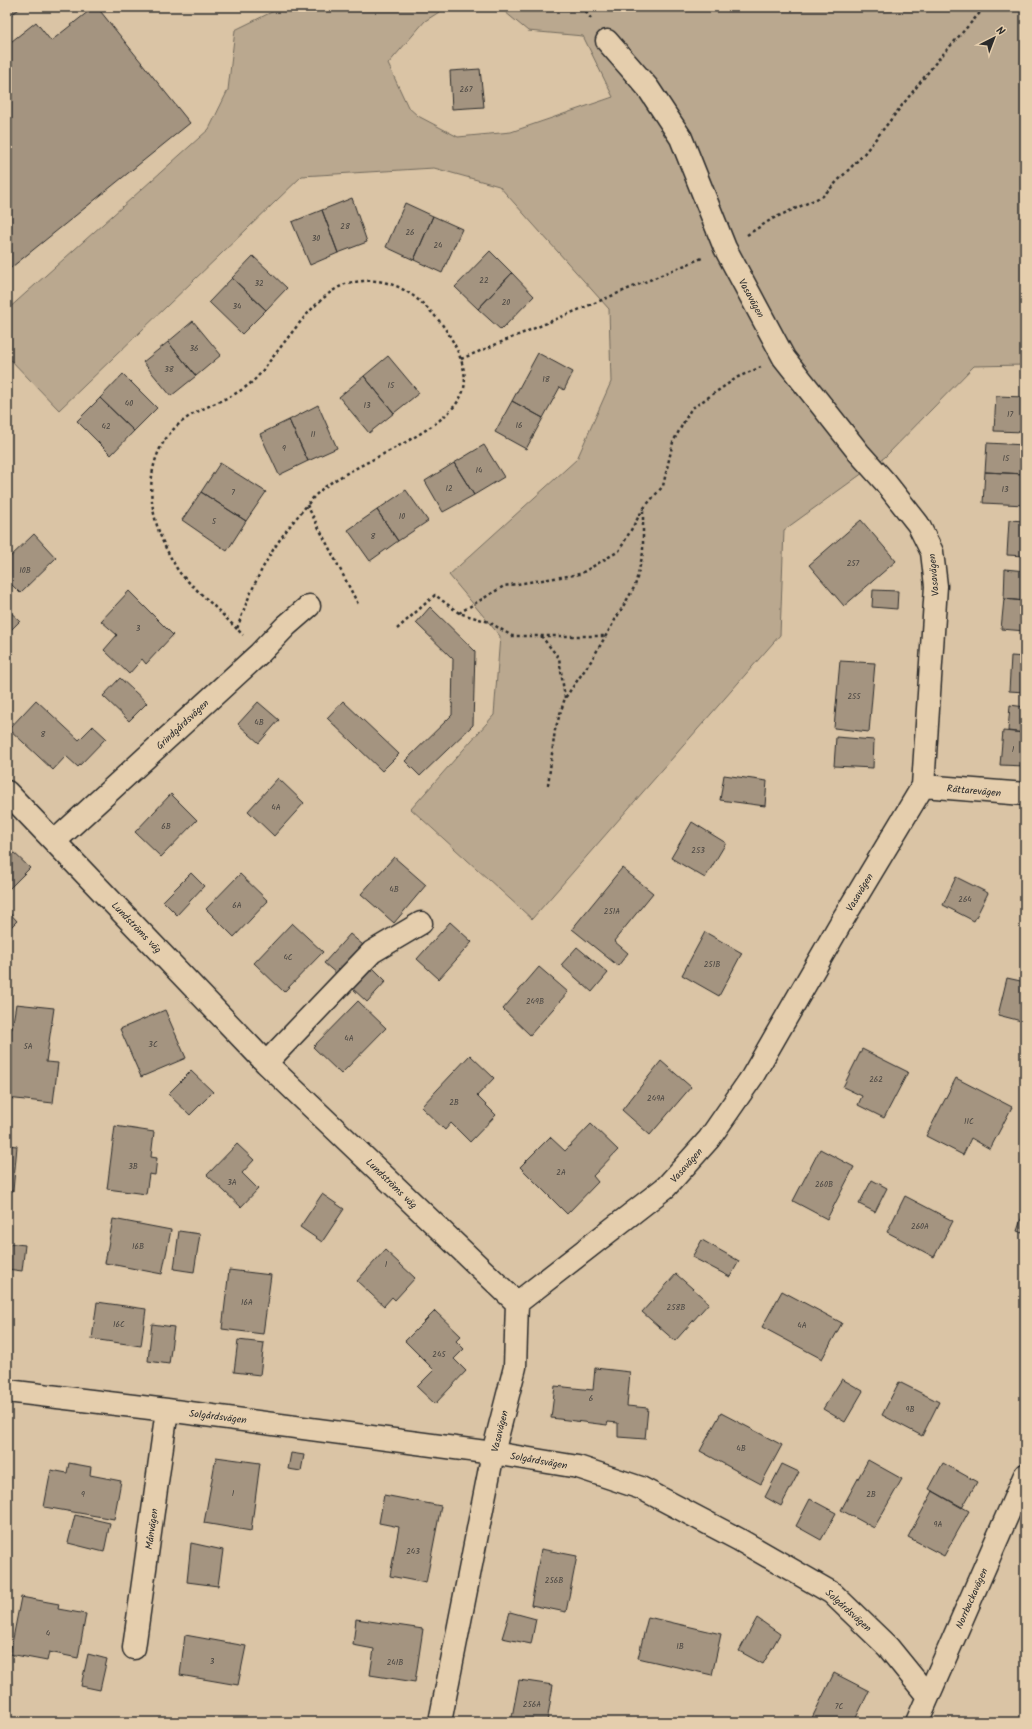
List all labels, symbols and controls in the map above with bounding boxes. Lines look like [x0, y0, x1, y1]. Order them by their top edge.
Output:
north arrow [974, 18, 1014, 58]
text: N [991, 22, 1009, 40]
house number: 267 [460, 83, 473, 96]
house number: 28 [340, 220, 350, 233]
house number: 26 [405, 226, 415, 239]
house number: 30 [312, 232, 320, 245]
house number: 24 [433, 239, 443, 252]
house number: 22 [479, 274, 489, 287]
street label: Vasavägen [734, 276, 768, 321]
house number: 32 [254, 277, 264, 290]
house number: 20 [502, 296, 510, 309]
house number: 34 [233, 300, 242, 313]
house number: 36 [189, 342, 199, 355]
house number: 38 [164, 363, 174, 376]
house number: 18 [542, 373, 550, 386]
house number: 15 [388, 379, 395, 392]
house number: 40 [125, 397, 133, 410]
house number: 13 [363, 399, 371, 412]
house number: 17 [1007, 408, 1013, 421]
house number: 16 [516, 419, 522, 432]
house number: 42 [101, 420, 111, 433]
house number: 11 [310, 428, 316, 441]
house number: 9 [282, 442, 286, 455]
house number: 15 [1003, 452, 1010, 465]
house number: 14 [476, 464, 483, 477]
house number: 12 [445, 482, 453, 495]
house number: 13 [1001, 483, 1009, 496]
house number: 7 [231, 486, 235, 499]
house number: 10 [399, 510, 405, 523]
house number: 5 [212, 515, 217, 528]
house number: 8 [371, 530, 376, 543]
street label: Vasavägen [924, 553, 944, 597]
house number: 257 [847, 557, 860, 570]
house number: 10B [19, 564, 31, 577]
house number: 3 [136, 622, 141, 635]
house number: 255 [847, 690, 861, 703]
street label: Grindgårdsvägen [152, 696, 213, 754]
house number: 4B [254, 716, 264, 729]
house number: 8 [41, 728, 46, 741]
house number: 1 [1012, 743, 1015, 756]
street label: Rättarevägen [946, 781, 1002, 801]
house number: 4A [271, 801, 281, 814]
house number: 6B [161, 820, 171, 833]
house number: 253 [691, 844, 705, 857]
street label: Vasavägen [842, 870, 878, 915]
house number: 4B [389, 883, 399, 896]
house number: 264 [958, 893, 972, 906]
street label: Lundströms väg [107, 898, 165, 957]
house number: 6A [232, 899, 242, 912]
house number: 251A [604, 905, 620, 918]
house number: 4C [283, 951, 293, 964]
house number: 251B [704, 958, 720, 971]
house number: 249B [526, 995, 544, 1008]
house number: 4A [344, 1032, 354, 1045]
house number: 3C [148, 1038, 158, 1051]
house number: 5A [23, 1040, 33, 1053]
house number: 262 [869, 1073, 883, 1086]
house number: 249A [647, 1092, 665, 1105]
house number: 2B [449, 1096, 459, 1109]
house number: 11C [964, 1115, 974, 1128]
street label: Vasavägen [667, 1145, 707, 1187]
street label: Lundströms väg [362, 1155, 421, 1213]
house number: 3B [128, 1160, 138, 1173]
house number: 2A [556, 1166, 566, 1179]
house number: 3A [227, 1176, 237, 1189]
house number: 260B [815, 1178, 833, 1191]
house number: 260A [911, 1220, 929, 1233]
house number: 16B [132, 1240, 144, 1253]
house number: 1 [385, 1258, 388, 1271]
house number: 16A [241, 1296, 253, 1309]
house number: 258B [667, 1301, 685, 1314]
house number: 16C [113, 1318, 125, 1331]
house number: 4A [797, 1319, 807, 1332]
house number: 245 [432, 1348, 446, 1361]
house number: 6 [589, 1392, 593, 1405]
house number: 9B [906, 1403, 915, 1416]
street label: Solgårdsvägen [188, 1406, 248, 1428]
street label: Vasavägen [487, 1409, 513, 1454]
house number: 4B [736, 1442, 746, 1455]
street label: Solgårdsvägen [509, 1448, 569, 1474]
house number: 1 [232, 1487, 235, 1500]
house number: 9 [81, 1488, 85, 1501]
house number: 2B [866, 1488, 876, 1501]
street label: Månvägen [141, 1507, 163, 1551]
house number: 9A [934, 1518, 943, 1531]
house number: 243 [406, 1545, 420, 1558]
street label: Norrbackavägen [951, 1565, 992, 1631]
house number: 256B [545, 1574, 563, 1587]
street label: Solgårdsvägen [821, 1585, 875, 1636]
house number: 4 [46, 1627, 51, 1640]
house number: 1B [676, 1640, 684, 1653]
house number: 3 [210, 1655, 215, 1668]
house number: 241B [387, 1656, 403, 1669]
house number: 256A [523, 1698, 541, 1711]
house number: 7C [835, 1700, 843, 1713]

